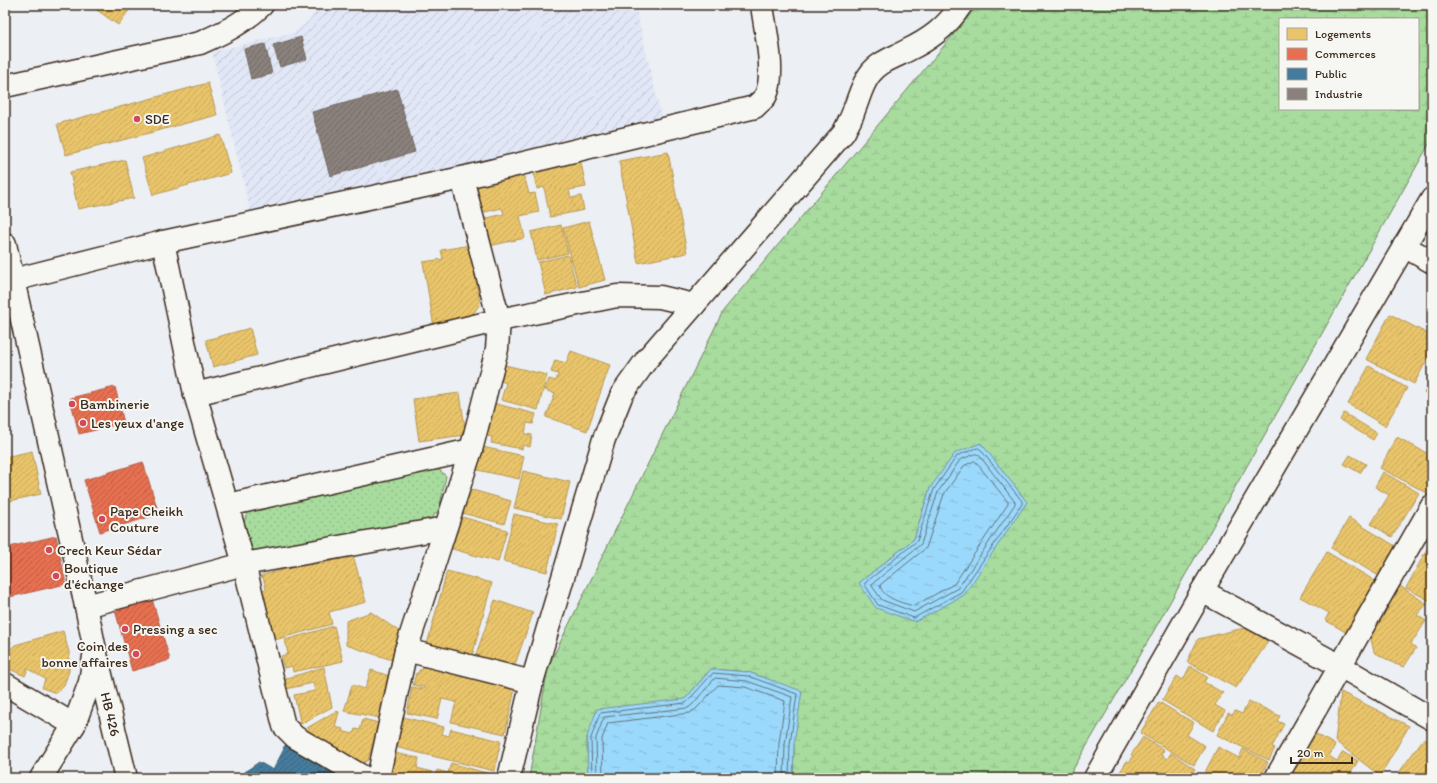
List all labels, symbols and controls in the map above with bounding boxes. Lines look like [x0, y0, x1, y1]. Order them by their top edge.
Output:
legend [1279, 18, 1419, 110]
text: Logements [1315, 27, 1371, 41]
text: Commerces [1315, 47, 1376, 61]
text: Public [1315, 67, 1347, 81]
text: Industrie [1315, 87, 1363, 101]
place label: SDE [145, 111, 170, 128]
marker: SDE [132, 114, 142, 124]
place label: Bambinerie [80, 396, 150, 413]
marker: Bambinerie [67, 399, 77, 409]
place label: Les yeux d'ange [91, 415, 184, 432]
marker: Les yeux d'ange [78, 418, 88, 428]
place label: Pape Cheikh Couture [110, 503, 184, 536]
marker: Pape Cheikh Couture [97, 514, 107, 524]
place label: Crech Keur Sédar [57, 542, 162, 559]
marker: Crech Keur Sédar [44, 545, 54, 555]
place label: Boutique d'échange [64, 560, 124, 593]
marker: Boutique d'échange [51, 571, 61, 581]
place label: Pressing a sec [133, 621, 218, 638]
marker: Pressing a sec [120, 624, 130, 634]
place label: Coin des bonne affaires [41, 638, 128, 671]
marker: Coin des bonne affaires [131, 649, 141, 659]
street label: HB 426 [97, 690, 124, 738]
scale bar [1291, 739, 1352, 765]
text: 20 m [1297, 746, 1324, 760]

